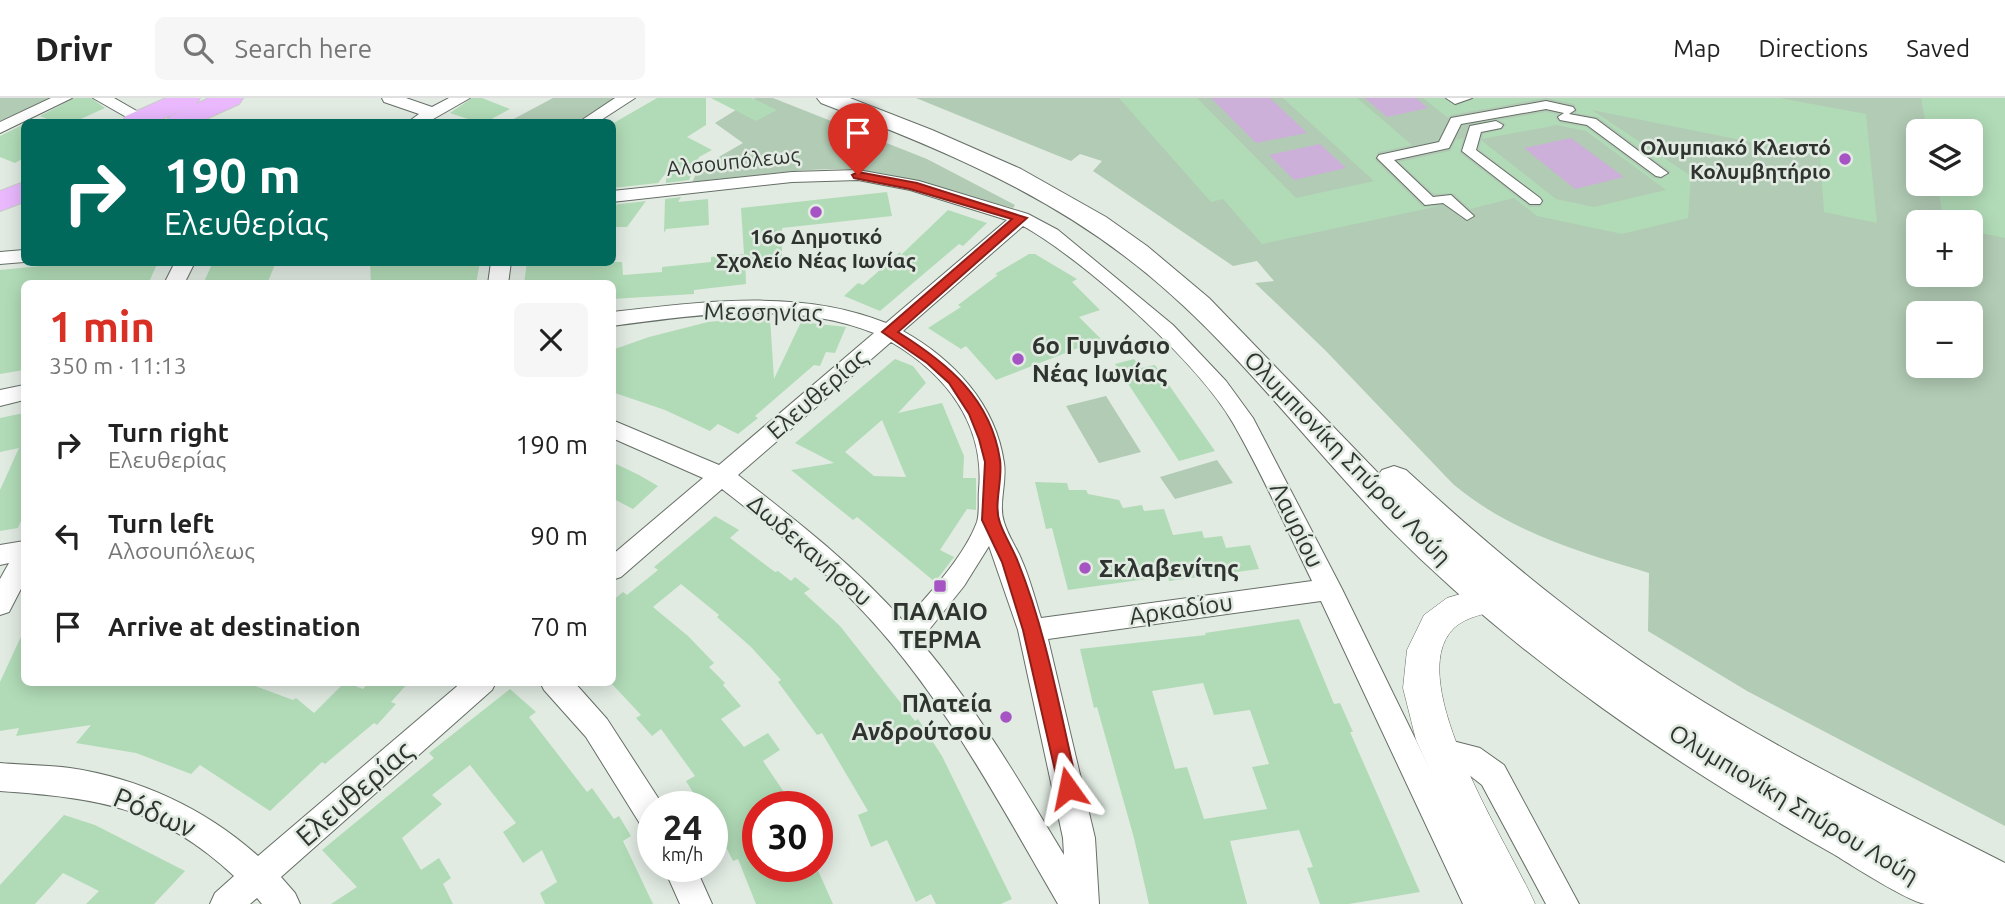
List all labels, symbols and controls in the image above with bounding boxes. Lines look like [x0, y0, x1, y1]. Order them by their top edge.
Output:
search box [155, 17, 645, 80]
icon: search [179, 29, 217, 67]
text: Drivr [35, 30, 113, 67]
text: Search here [235, 34, 372, 63]
text: Map [1673, 35, 1720, 62]
text: Directions [1758, 35, 1868, 62]
text: Saved [1906, 35, 1970, 62]
pin [828, 103, 888, 175]
icon: arrive [839, 114, 877, 152]
map controls [1906, 119, 1983, 378]
button: layers [1906, 119, 1983, 196]
place label: Ολυμπιακό Κλειστό Κολυμβητήριο [1640, 135, 1831, 183]
street label: Αλσουπόλεως [665, 142, 801, 180]
icon: right [49, 147, 140, 238]
text: 190 m [164, 147, 301, 202]
marker: Ολυμπιακό Κλειστό Κολυμβητήριο [1837, 151, 1853, 167]
marker: 16ο Δημοτικό Σχολείο Νέας Ιωνίας [808, 204, 824, 220]
text: Ελευθερίας [164, 205, 328, 241]
button: + [1906, 210, 1983, 287]
place label: 16ο Δημοτικό Σχολείο Νέας Ιωνίας [716, 224, 916, 272]
street label: Μεσσηνίας [703, 297, 823, 327]
button: − [1906, 301, 1983, 378]
text: 1 min [49, 303, 155, 350]
button: close [514, 303, 588, 377]
place label: 6ο Γυμνάσιο Νέας Ιωνίας [1032, 332, 1170, 387]
street label: Ελευθερίας [762, 343, 872, 445]
street label: Ολυμπιονίκη Σπύρου Λούη [1239, 346, 1457, 570]
marker: 6ο Γυμνάσιο Νέας Ιωνίας [1010, 351, 1026, 367]
text: 350 m · 11:13 [49, 353, 187, 378]
text: Turn right [108, 418, 229, 447]
icon: right [49, 426, 87, 464]
text: 190 m [516, 430, 588, 459]
text: Ελευθερίας [108, 447, 226, 472]
street label: Λαυρίου [1265, 478, 1329, 572]
street label: Δωδεκανήσου [742, 489, 878, 611]
text: Turn left [108, 509, 214, 538]
icon: left [49, 517, 87, 555]
text: 90 m [530, 521, 588, 550]
text: Αλσουπόλεως [108, 538, 255, 563]
place label: Σκλαβενίτης [1099, 555, 1239, 582]
marker: Σκλαβενίτης [1077, 560, 1093, 576]
marker: ΠΑΛΑΙΟ ΤΕΡΜΑ [932, 578, 948, 594]
street label: Αρκαδίου [1127, 588, 1235, 630]
place label: ΠΑΛΑΙΟ ΤΕΡΜΑ [892, 598, 988, 653]
icon: arrive [49, 608, 87, 646]
text: Arrive at destination [108, 612, 361, 641]
text: 70 m [530, 612, 588, 641]
place label: Πλατεία Ανδρούτσου [852, 690, 992, 745]
marker: Πλατεία Ανδρούτσου [998, 709, 1014, 725]
street label: Ολυμπιονίκη Σπύρου Λούη [1664, 719, 1924, 889]
street label: Ελευθερίας [290, 734, 419, 853]
position arrow [1031, 751, 1105, 825]
street label: Ρόδων [109, 781, 201, 843]
speed limit sign: 30 [742, 791, 833, 882]
text: 24 [663, 807, 702, 847]
text: km/h [662, 844, 703, 864]

